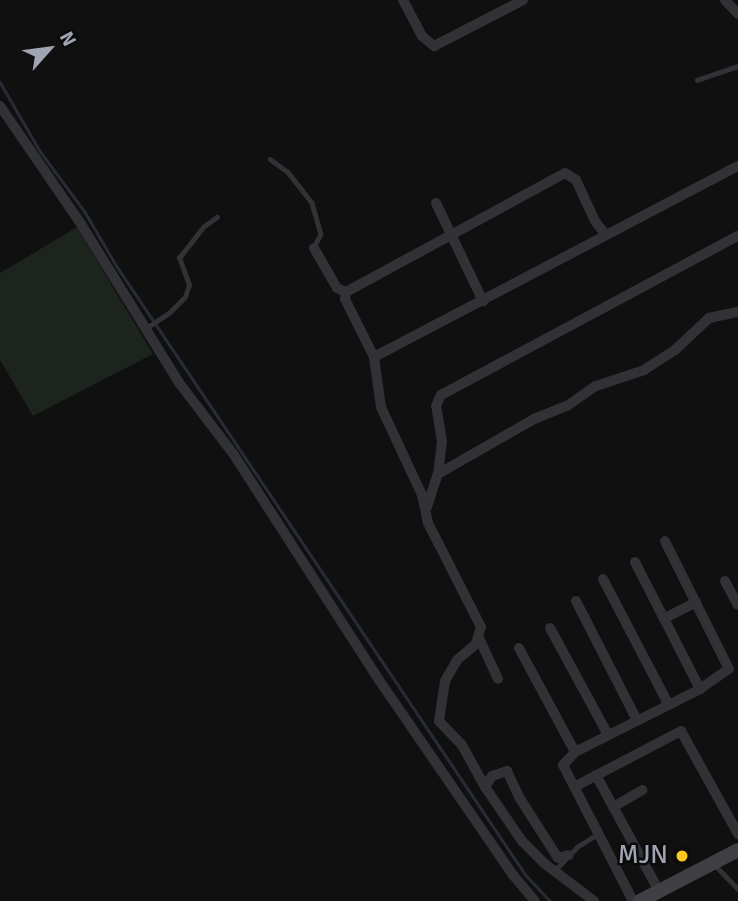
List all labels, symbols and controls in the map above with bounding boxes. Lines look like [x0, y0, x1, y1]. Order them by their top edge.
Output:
north arrow [14, 14, 84, 84]
text: N [54, 28, 81, 51]
place label: MJN [618, 840, 668, 872]
marker: MJN [674, 848, 690, 864]

